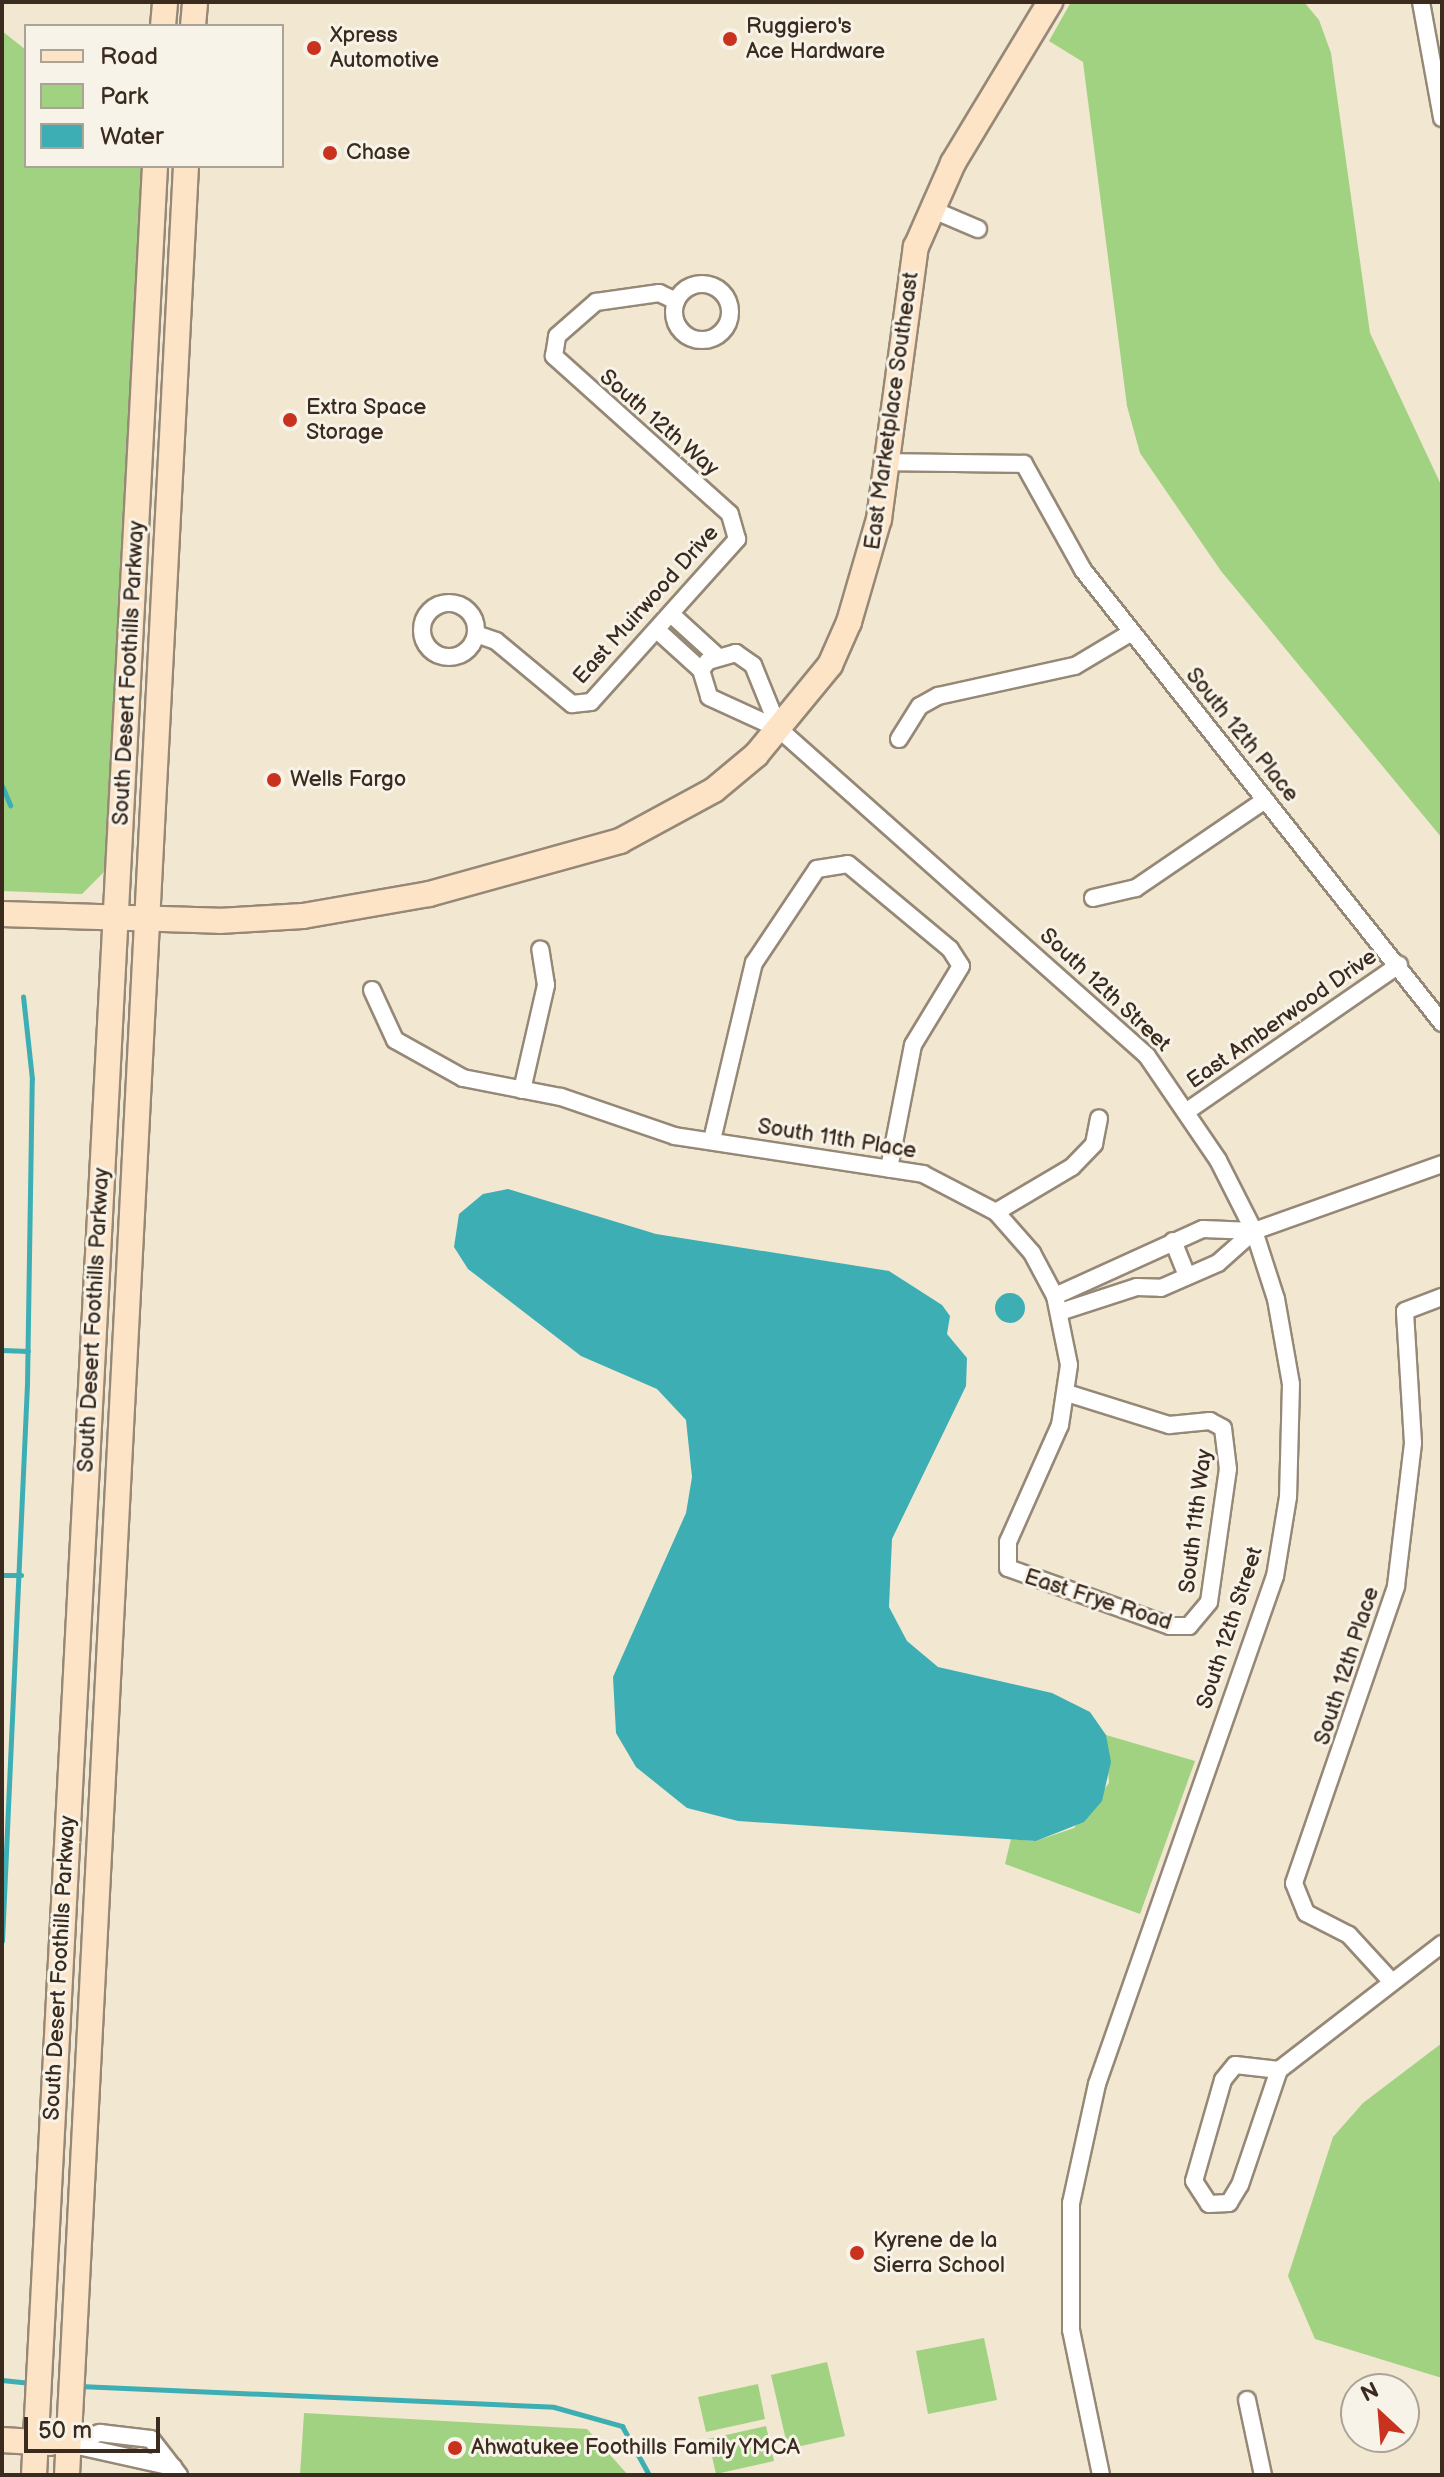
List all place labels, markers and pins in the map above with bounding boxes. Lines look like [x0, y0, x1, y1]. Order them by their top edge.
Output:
place label: Ruggiero's Ace Hardware [746, 13, 885, 64]
place label: Xpress Automotive [330, 22, 439, 74]
marker: Ruggiero's Ace Hardware [721, 30, 739, 48]
marker: Xpress Automotive [305, 39, 323, 57]
place label: Chase [346, 140, 410, 166]
marker: Chase [321, 144, 339, 162]
place label: Extra Space Storage [306, 394, 427, 446]
marker: Extra Space Storage [281, 411, 299, 429]
place label: Wells Fargo [290, 767, 406, 793]
marker: Wells Fargo [265, 771, 283, 789]
place label: Kyrene de la Sierra School [873, 2227, 1005, 2278]
marker: Kyrene de la Sierra School [848, 2244, 866, 2262]
place label: Ahwatukee Foothills Family YMCA [471, 2435, 803, 2461]
marker: Ahwatukee Foothills Family YMCA [446, 2439, 464, 2457]

